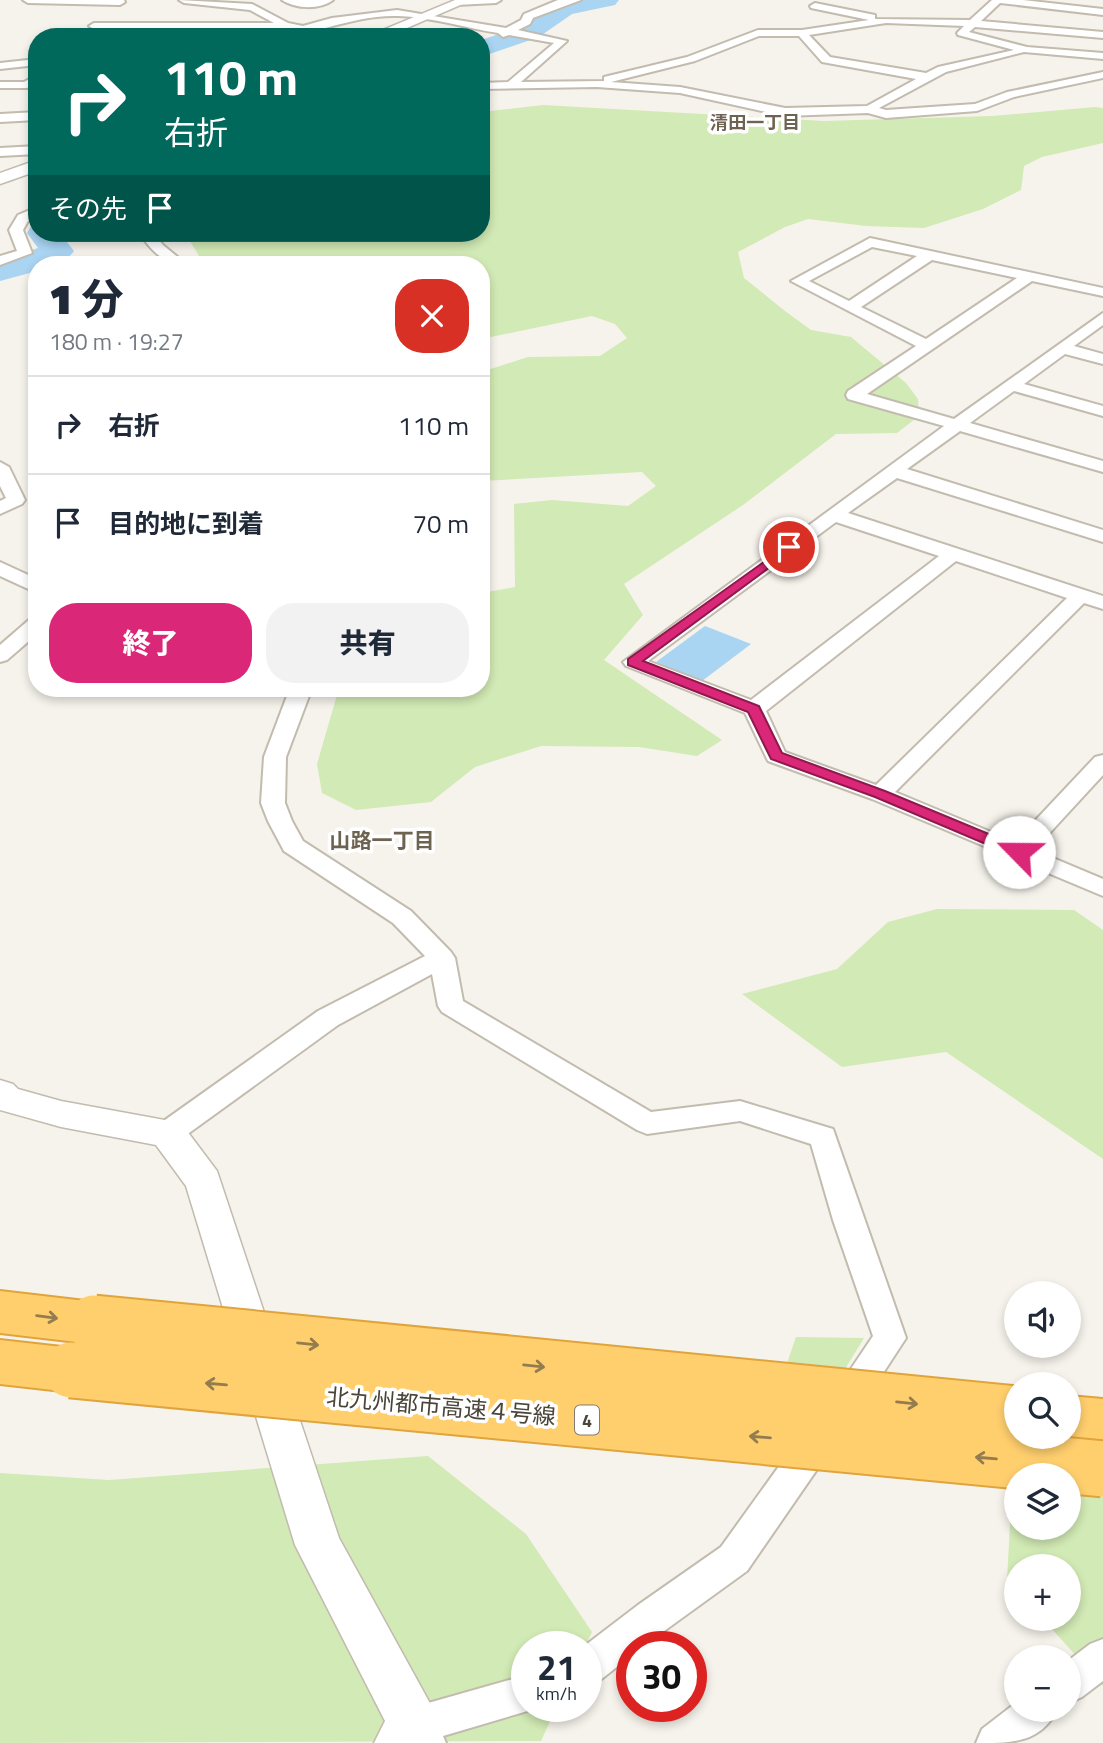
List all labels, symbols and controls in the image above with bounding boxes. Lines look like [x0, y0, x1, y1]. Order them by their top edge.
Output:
text: 110 m [164, 39, 298, 114]
icon: right [49, 56, 140, 147]
text: 右折 [164, 108, 228, 156]
district label: 清田一丁目 [710, 109, 800, 136]
text: その先 [49, 189, 127, 228]
icon: arrive [141, 189, 179, 227]
text: 1 分 [49, 266, 123, 330]
button: close [395, 279, 469, 353]
text: 180 m · 19:27 [49, 324, 184, 359]
icon: right [49, 406, 87, 444]
text: 右折 [108, 406, 160, 445]
text: 110 m [398, 406, 469, 445]
icon: arrive [49, 504, 87, 542]
text: 目的地に到着 [108, 504, 264, 543]
text: 70 m [412, 504, 469, 543]
pin [759, 517, 819, 577]
icon: arrive [770, 528, 808, 566]
button: 終了 [49, 603, 252, 683]
button: 共有 [266, 603, 469, 683]
position arrow [982, 815, 1056, 889]
district label: 山路一丁目 [330, 824, 435, 856]
map controls [1004, 1281, 1081, 1722]
button: sound [1004, 1281, 1081, 1358]
one-way arrow [35, 1311, 58, 1324]
one-way arrow [296, 1338, 319, 1351]
one-way arrow [522, 1360, 545, 1373]
button: search [1004, 1372, 1081, 1449]
one-way arrow [206, 1378, 228, 1391]
street label: 北九州都市高速４号線 [325, 1379, 557, 1433]
one-way arrow [895, 1397, 918, 1410]
road number: 4 [575, 1406, 599, 1434]
one-way arrow [749, 1430, 772, 1443]
one-way arrow [975, 1451, 998, 1464]
button: layers [1004, 1463, 1081, 1540]
button: + [1004, 1554, 1081, 1631]
speed limit sign: 30 [616, 1631, 707, 1722]
text: 21 [537, 1640, 576, 1694]
button: − [1004, 1645, 1081, 1722]
text: km/h [536, 1680, 577, 1707]

